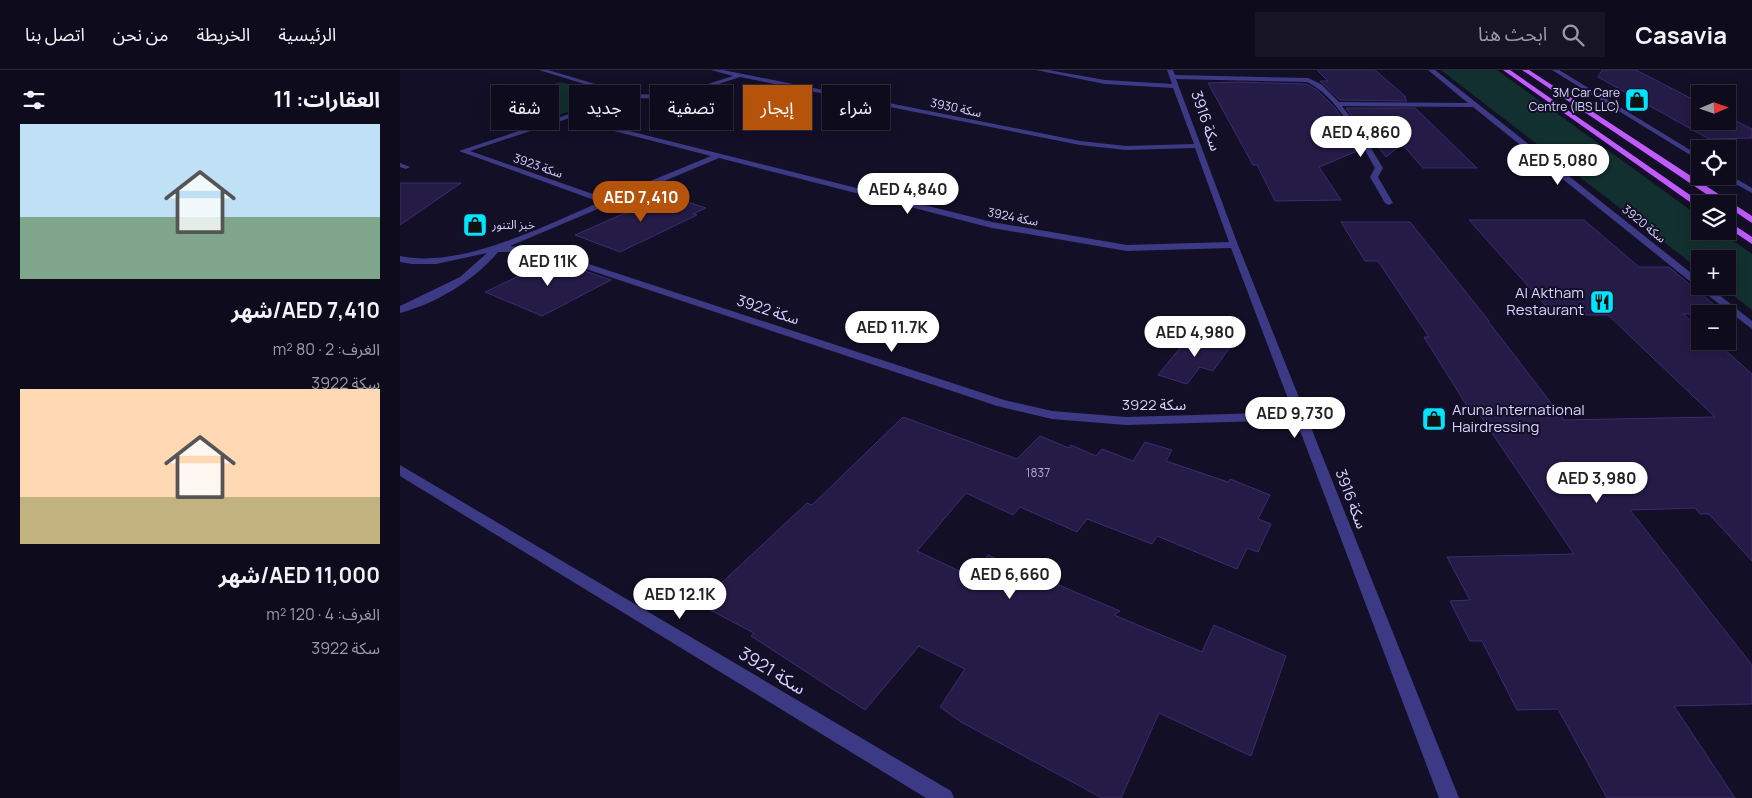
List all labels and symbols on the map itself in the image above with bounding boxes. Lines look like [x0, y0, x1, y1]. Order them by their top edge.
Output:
place label: 3M Car Care Centre (IBS LLC) [1529, 84, 1620, 115]
north arrow [1691, 85, 1736, 130]
shop icon: 3M Car Care Centre (IBS LLC) [1624, 87, 1650, 113]
street label: سكة 3916 [1186, 88, 1227, 154]
street label: سكة 3930 [929, 94, 983, 121]
pin: AED 4,860 [1304, 116, 1418, 158]
pin: AED 5,080 [1501, 144, 1615, 186]
street label: سكة 3923 [511, 149, 565, 182]
pin: AED 4,840 [851, 172, 965, 215]
pin: AED 7,410 [584, 180, 698, 223]
street label: سكة 3920 [1619, 201, 1670, 247]
street label: سكة 3924 [986, 203, 1040, 230]
shop icon: خبز التنور [462, 212, 488, 238]
place label: خبز التنور [491, 216, 535, 233]
pin: AED 11K [502, 244, 594, 287]
place label: Al Aktham Restaurant [1506, 282, 1584, 320]
restaurant icon: Al Aktham Restaurant [1589, 289, 1615, 315]
street label: سكة 3922 [734, 290, 802, 330]
pin: AED 11.7K [835, 310, 949, 353]
pin: AED 4,980 [1138, 316, 1252, 358]
street label: سكة 3922 [1122, 394, 1186, 415]
pin: AED 9,730 [1238, 396, 1352, 439]
place label: Aruna International Hairdressing [1452, 399, 1585, 437]
shop icon: Aruna International Hairdressing [1421, 406, 1447, 432]
pin: AED 3,980 [1540, 462, 1654, 504]
house number: 1837 [1026, 464, 1050, 481]
street label: سكة 3916 [1330, 466, 1373, 532]
pin: AED 6,660 [953, 558, 1067, 600]
pin: AED 12.1K [623, 578, 737, 620]
street label: سكة 3921 [735, 641, 810, 699]

